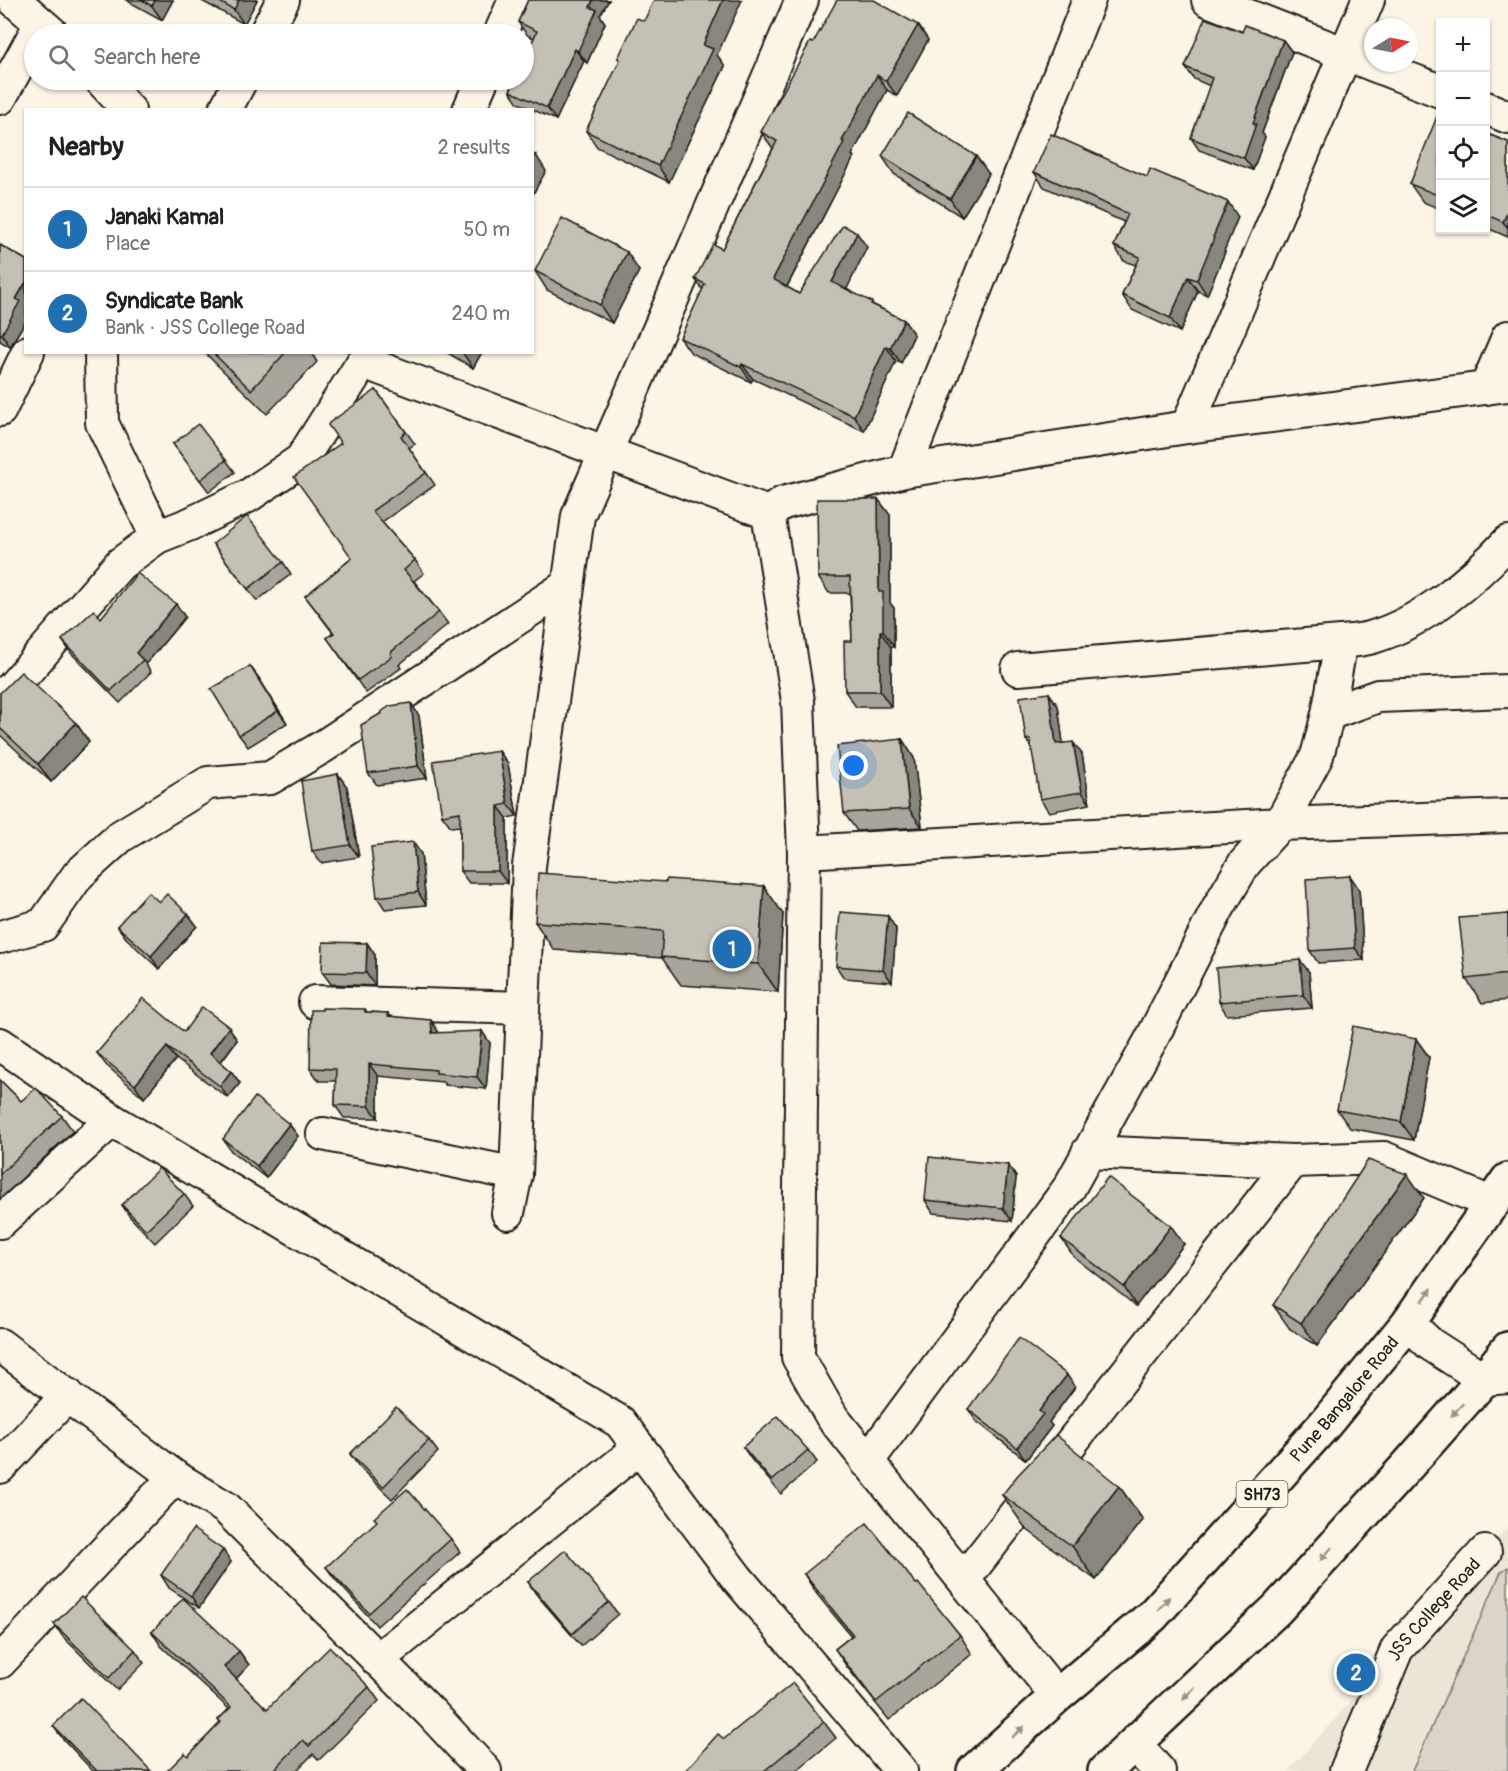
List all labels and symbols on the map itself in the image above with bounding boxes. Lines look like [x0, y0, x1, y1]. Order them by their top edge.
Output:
north arrow [1364, 18, 1418, 72]
your location [839, 751, 868, 780]
pin: 1 [712, 926, 752, 972]
one-way arrow [1421, 1288, 1433, 1304]
street label: Pune Bangalore Road [1285, 1332, 1404, 1467]
one-way arrow [1450, 1402, 1464, 1417]
road number: SH73 [1236, 1481, 1288, 1507]
one-way arrow [1320, 1547, 1334, 1561]
street label: JSS College Road [1382, 1553, 1486, 1664]
one-way arrow [1157, 1596, 1170, 1611]
pin: 2 [1336, 1650, 1376, 1696]
one-way arrow [1182, 1686, 1197, 1700]
one-way arrow [1010, 1725, 1025, 1739]

